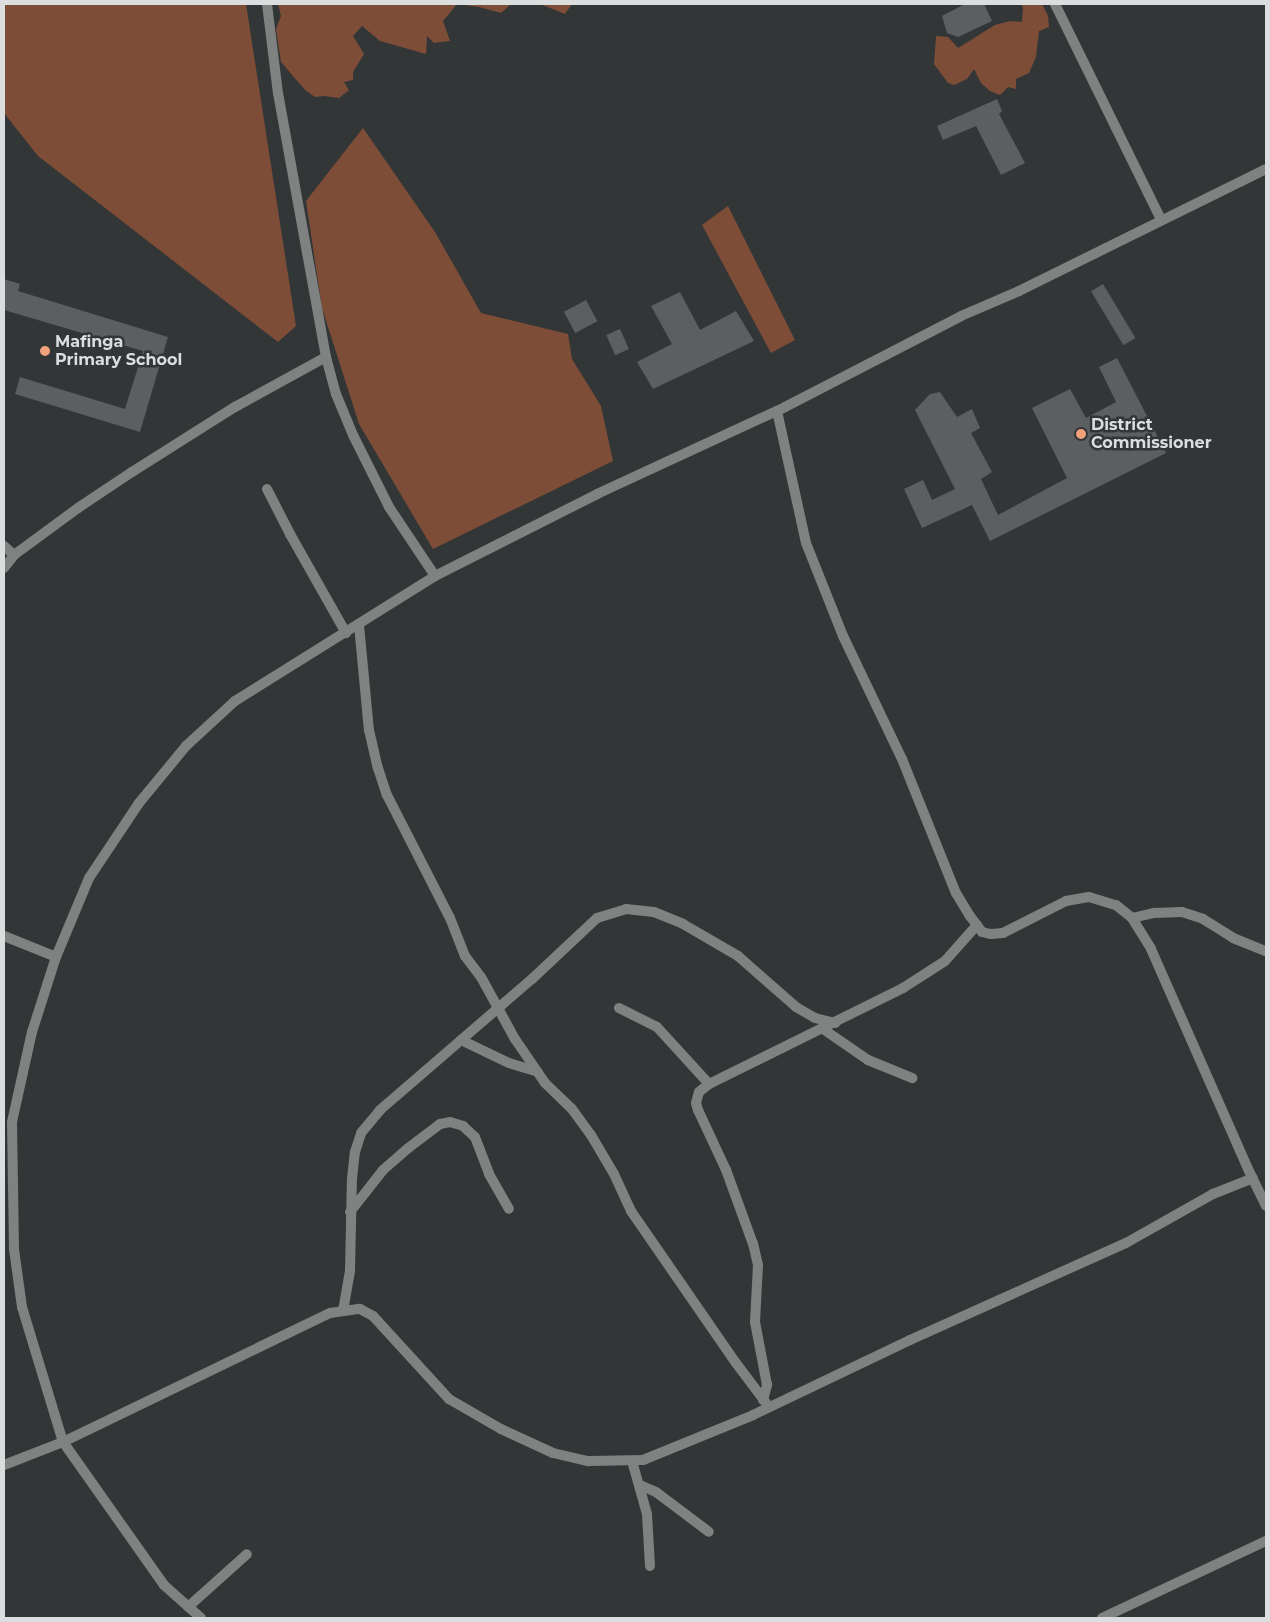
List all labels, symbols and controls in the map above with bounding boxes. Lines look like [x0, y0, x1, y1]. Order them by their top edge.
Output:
place label: Mafinga Primary School [55, 332, 182, 370]
marker: Mafinga Primary School [39, 345, 51, 357]
place label: District Commissioner [1091, 415, 1212, 453]
marker: District Commissioner [1075, 428, 1087, 440]

